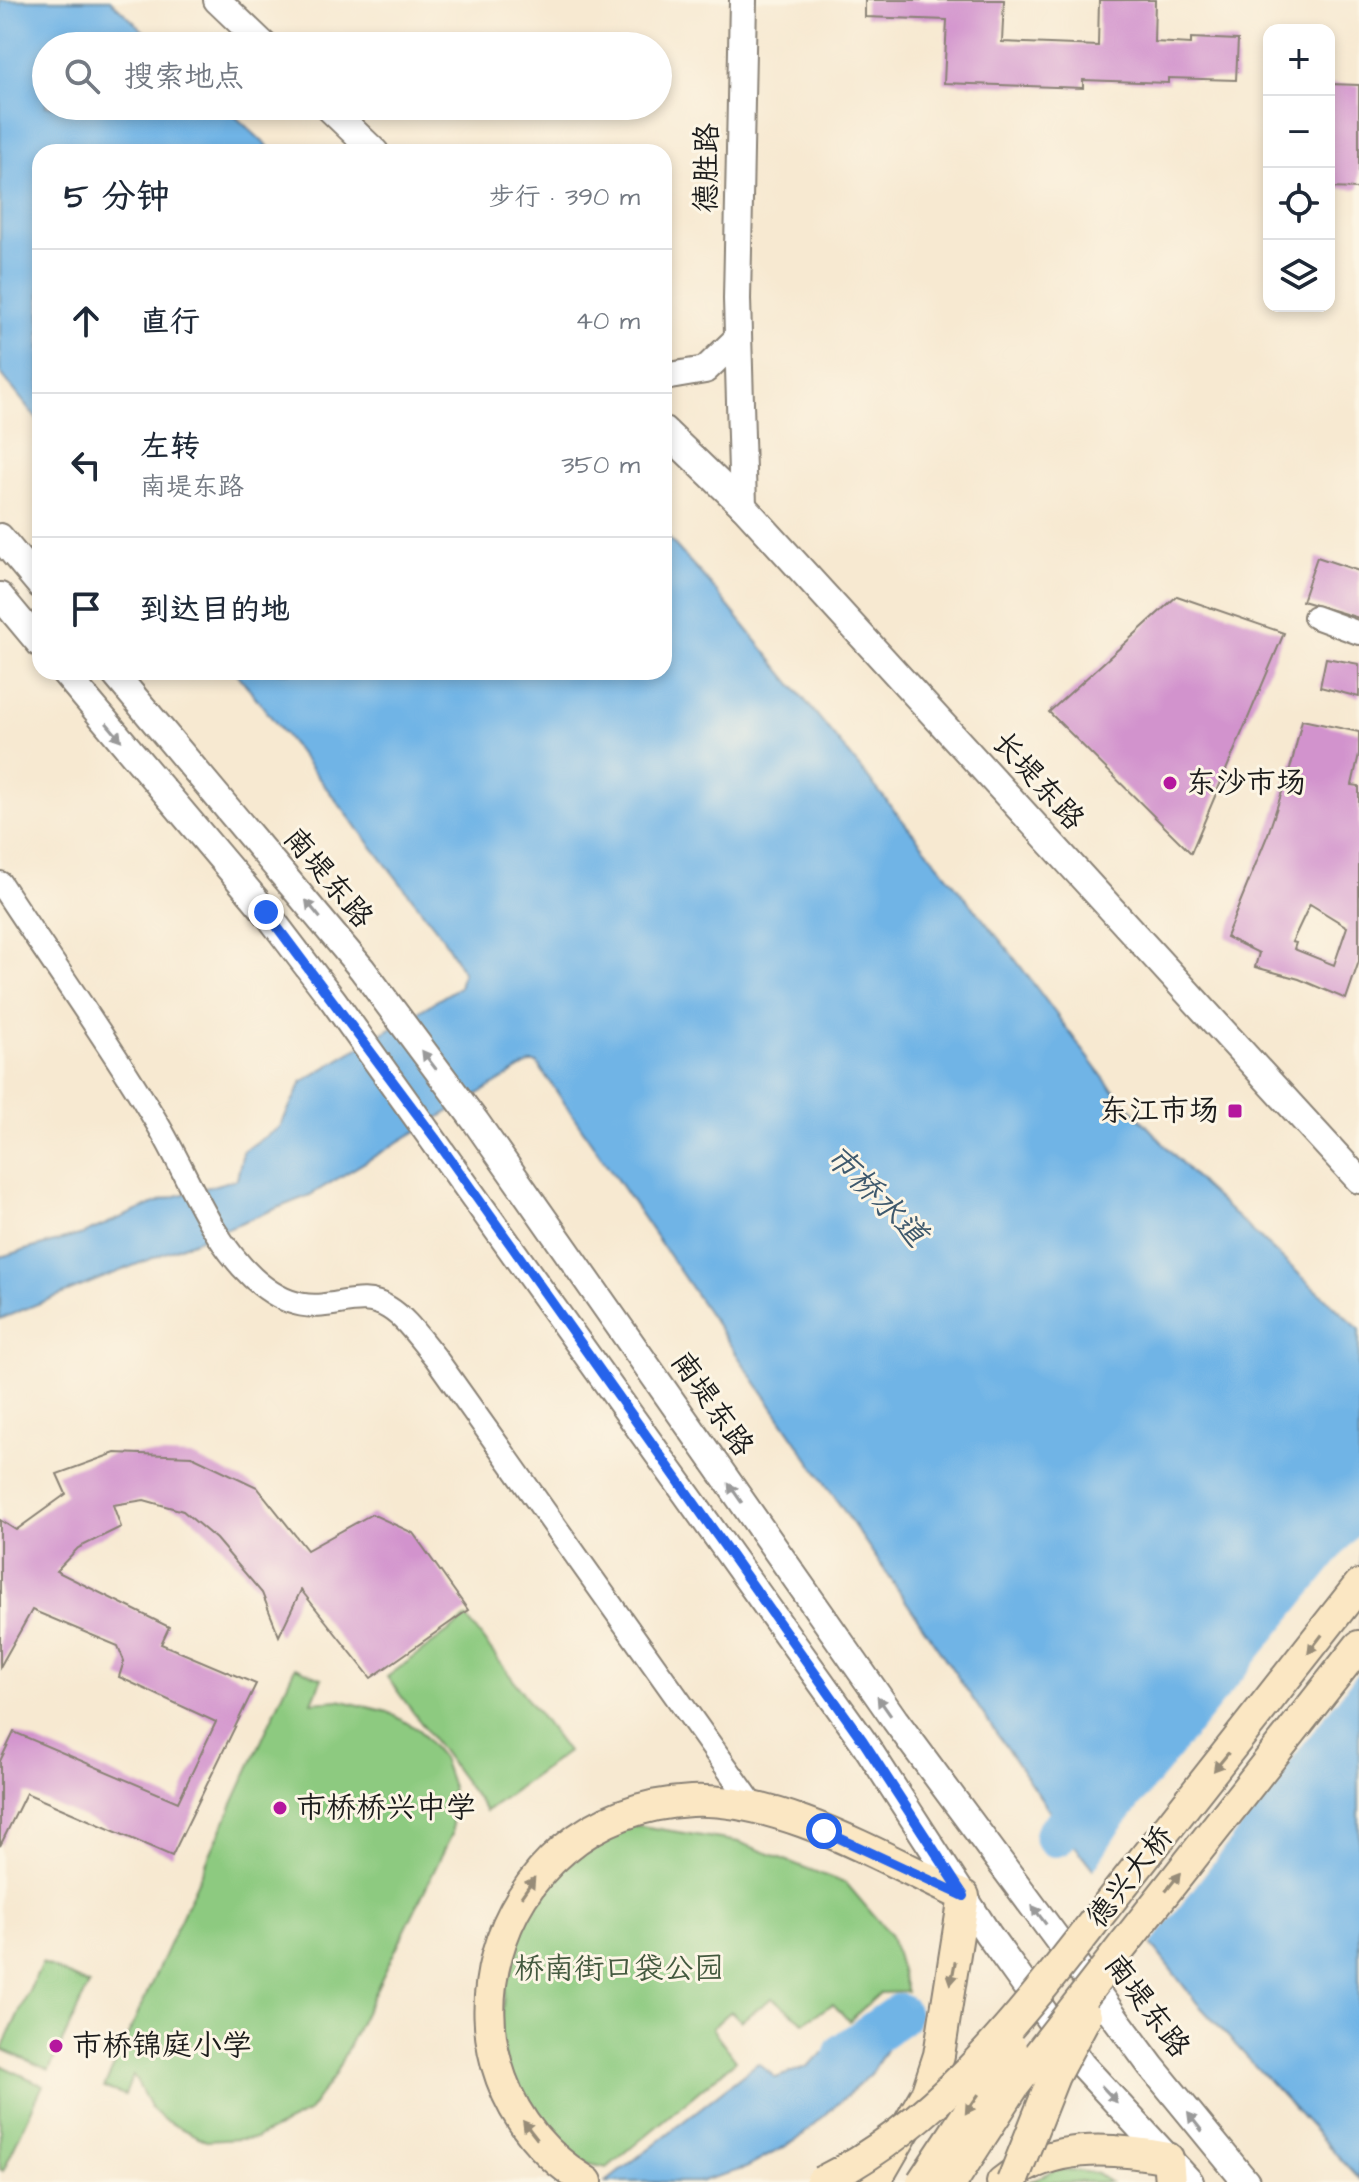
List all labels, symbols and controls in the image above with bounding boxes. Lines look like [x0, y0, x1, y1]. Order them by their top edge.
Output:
map controls [1263, 24, 1335, 312]
button: + [1263, 24, 1335, 96]
search box [32, 32, 672, 120]
icon: search [60, 54, 104, 98]
text: 搜索地点 [124, 56, 244, 98]
button: − [1263, 96, 1335, 168]
street label: 德胜路 [685, 123, 729, 213]
button: locate [1263, 168, 1335, 240]
text: 5 分钟 [64, 173, 170, 221]
text: 步行 · 390 m [488, 179, 640, 215]
button: layers [1263, 240, 1335, 312]
icon: ahead [64, 299, 108, 343]
text: 直行 [140, 301, 200, 343]
text: 40 m [575, 303, 640, 339]
text: 左转 [140, 426, 200, 468]
icon: left [64, 443, 108, 487]
text: 350 m [561, 447, 640, 483]
text: 南堤东路 [140, 469, 244, 505]
icon: arrive [64, 587, 108, 631]
text: 到达目的地 [140, 589, 290, 631]
one-way arrow [105, 721, 122, 741]
street label: 长堤东路 [982, 722, 1094, 840]
place label: 东沙市场 [1186, 762, 1306, 804]
marker: 东沙市场 [1161, 774, 1179, 792]
street label: 南堤东路 [273, 819, 383, 937]
route end [248, 894, 284, 930]
one-way arrow [305, 899, 322, 919]
one-way arrow [422, 1050, 438, 1070]
place label: 东江市场 [1099, 1090, 1219, 1132]
marker: 东江市场 [1226, 1102, 1244, 1120]
water label: 市桥水道 [815, 1135, 939, 1259]
street label: 南堤东路 [660, 1343, 764, 1465]
one-way arrow [728, 1482, 743, 1503]
one-way arrow [1308, 1634, 1324, 1654]
one-way arrow [877, 1695, 892, 1716]
one-way arrow [1213, 1752, 1230, 1772]
place label: 市桥桥兴中学 [296, 1787, 476, 1829]
marker: 市桥桥兴中学 [271, 1799, 289, 1817]
route start [806, 1813, 842, 1849]
street label: 德兴大桥 [1077, 1817, 1183, 1937]
one-way arrow [1165, 1872, 1181, 1892]
one-way arrow [519, 1876, 535, 1898]
one-way arrow [1032, 1904, 1047, 1925]
street label: 南堤东路 [1094, 1945, 1200, 2067]
park label: 桥南街口袋公园 [514, 1948, 724, 1990]
one-way arrow [946, 1961, 958, 1986]
place label: 市桥锦庭小学 [72, 2025, 252, 2067]
marker: 市桥锦庭小学 [47, 2037, 65, 2055]
one-way arrow [1099, 2085, 1117, 2104]
one-way arrow [965, 2093, 980, 2114]
one-way arrow [1188, 2112, 1204, 2133]
one-way arrow [522, 2120, 538, 2140]

